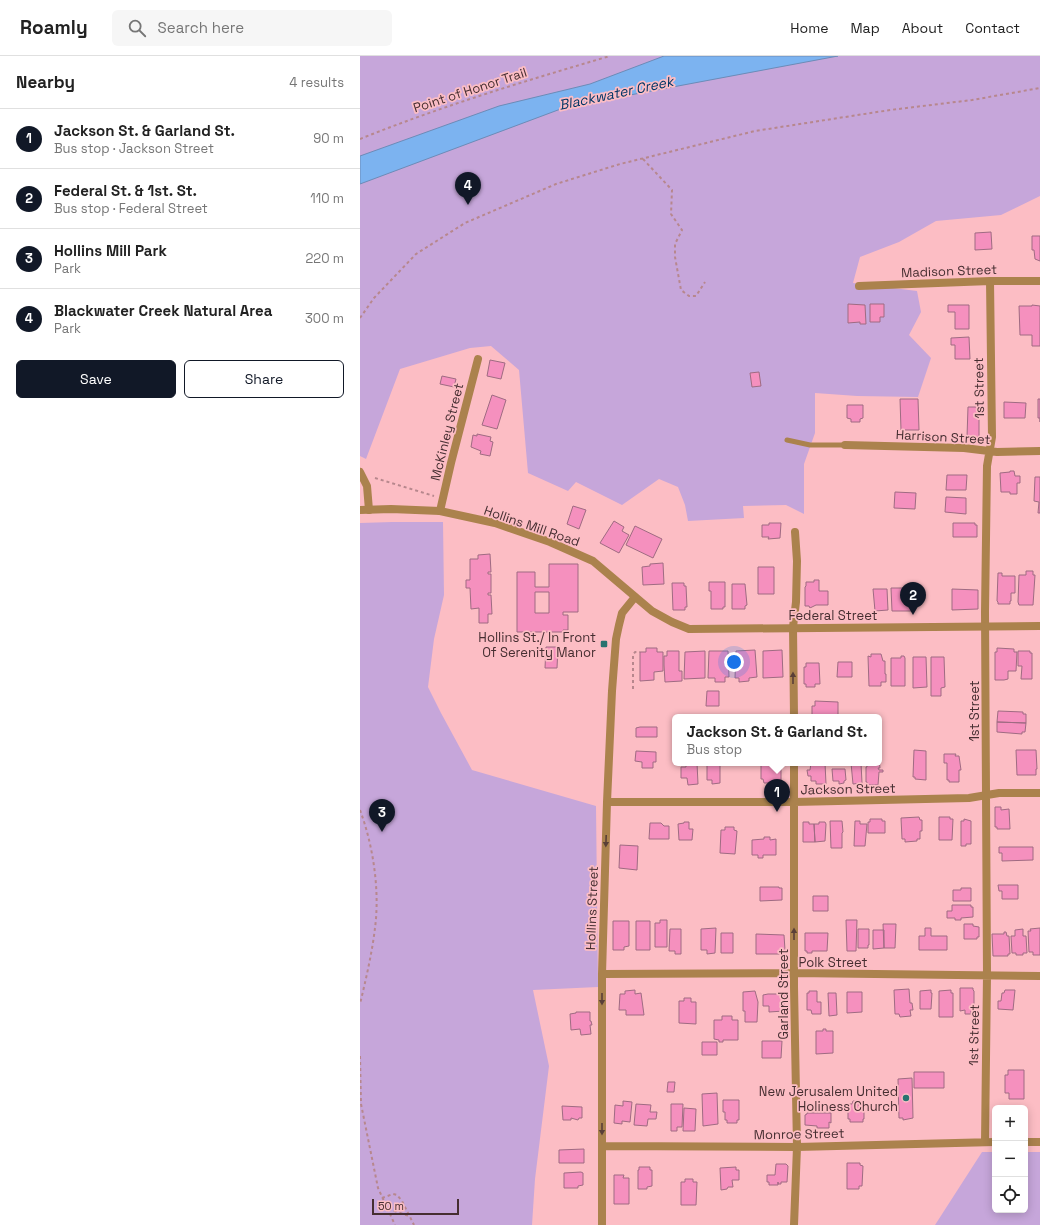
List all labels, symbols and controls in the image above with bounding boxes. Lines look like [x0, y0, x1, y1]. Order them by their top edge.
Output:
search box [112, 10, 392, 46]
text: Roamly [20, 15, 88, 40]
icon: search [126, 17, 148, 39]
text: Search here [158, 18, 244, 37]
text: Home [790, 19, 828, 37]
text: Map [850, 19, 880, 37]
text: About [902, 19, 943, 37]
text: Contact [965, 19, 1020, 37]
street label: Point of Honor Trail [411, 64, 529, 116]
text: Nearby [16, 71, 75, 93]
water label: Blackwater Creek [557, 72, 676, 114]
text: 4 results [289, 74, 344, 91]
text: Jackson St. & Garland St. [54, 121, 235, 140]
text: 1 [26, 130, 32, 147]
text: 90 m [313, 130, 344, 147]
text: Bus stop · Jackson Street [54, 140, 214, 157]
pin: 4 [455, 172, 481, 205]
text: Federal St. & 1st. St. [54, 181, 197, 200]
text: 2 [25, 190, 33, 207]
text: 110 m [310, 190, 344, 207]
text: Bus stop · Federal Street [54, 200, 208, 217]
text: Hollins Mill Park [54, 241, 167, 260]
text: 3 [25, 250, 33, 267]
text: 220 m [305, 250, 344, 267]
text: Park [54, 260, 81, 277]
street label: Madison Street [901, 261, 997, 281]
text: Blackwater Creek Natural Area [54, 301, 272, 320]
text: 4 [25, 310, 33, 327]
text: 300 m [305, 310, 344, 327]
text: Park [54, 320, 81, 337]
street label: 1st Street [970, 357, 988, 419]
button: Save [16, 360, 176, 398]
button: Share [184, 360, 344, 398]
street label: McKinley Street [427, 381, 467, 483]
street label: Harrison Street [895, 426, 991, 448]
street label: Hollins Mill Road [482, 502, 582, 550]
pin: 2 [900, 582, 926, 615]
street label: Federal Street [788, 607, 878, 624]
place label: Hollins St./ In Front Of Serenity Manor [478, 629, 596, 661]
marker: Hollins St./ In Front Of Serenity Manor [599, 639, 609, 649]
your location [724, 652, 744, 672]
one-way arrow [790, 671, 796, 684]
street label: 1st Street [966, 680, 983, 742]
popup [672, 714, 882, 766]
text: Jackson St. & Garland St. [687, 722, 867, 741]
text: Bus stop [687, 741, 742, 758]
pin: 1 [764, 779, 790, 812]
street label: Jackson Street [800, 780, 896, 798]
pin: 3 [369, 799, 395, 832]
one-way arrow [603, 835, 609, 848]
street label: Hollins Street [582, 866, 602, 950]
one-way arrow [791, 927, 797, 940]
street label: Garland Street [775, 948, 792, 1040]
street label: Polk Street [799, 954, 867, 971]
one-way arrow [599, 993, 605, 1006]
street label: 1st Street [965, 1004, 983, 1066]
place label: New Jerusalem United Holiness Church [759, 1083, 898, 1115]
marker: New Jerusalem United Holiness Church [901, 1093, 911, 1103]
map controls [992, 1105, 1028, 1213]
button: + [992, 1105, 1028, 1141]
one-way arrow [599, 1123, 605, 1136]
street label: Monroe Street [753, 1125, 845, 1143]
button: − [992, 1141, 1028, 1177]
button: locate [992, 1177, 1028, 1213]
scale bar [372, 1197, 459, 1216]
text: 50 m [378, 1199, 404, 1213]

